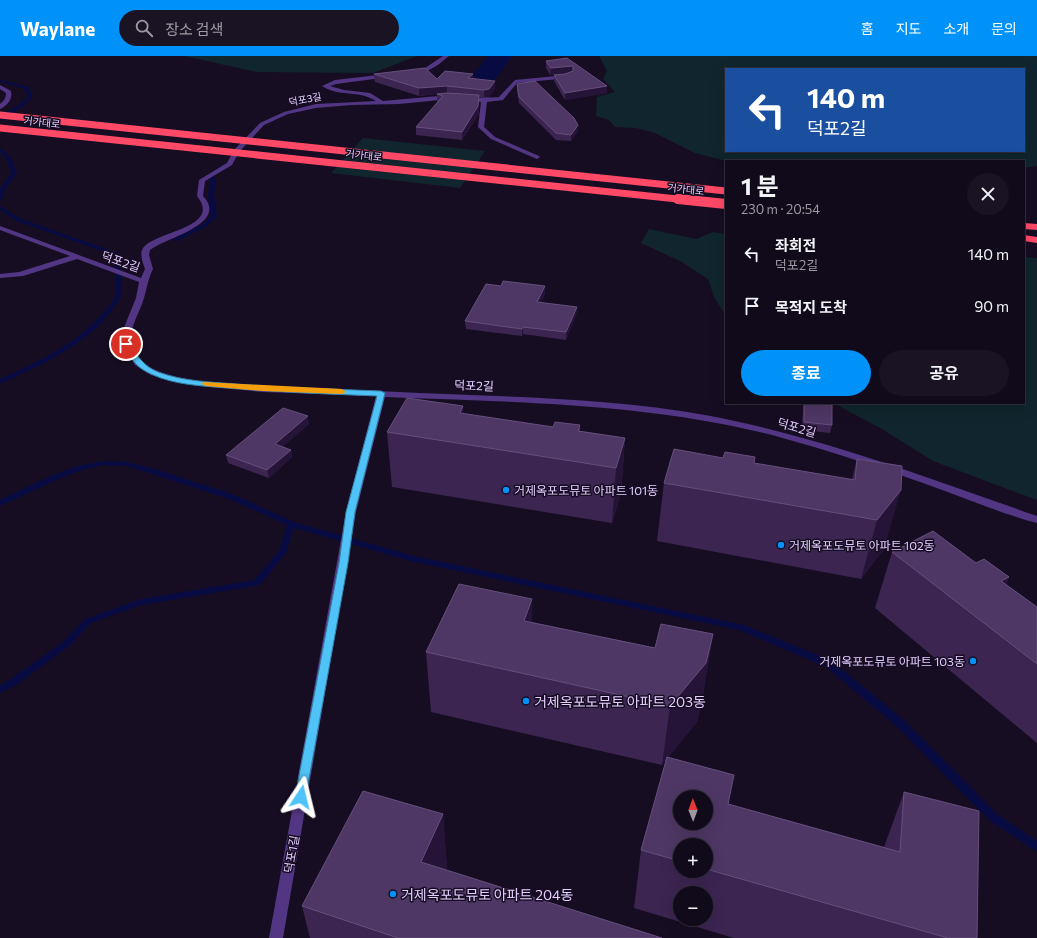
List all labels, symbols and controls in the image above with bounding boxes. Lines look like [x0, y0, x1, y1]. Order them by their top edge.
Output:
search box [119, 10, 399, 46]
text: Waylane [20, 17, 95, 40]
icon: search [133, 17, 155, 39]
text: 장소 검색 [165, 20, 223, 38]
text: 홈 [861, 20, 874, 37]
text: 지도 [896, 20, 921, 37]
text: 소개 [943, 20, 969, 37]
text: 문의 [991, 20, 1017, 37]
text: 140 m [807, 80, 885, 114]
icon: left [741, 84, 793, 136]
street label: 덕포3길 [288, 90, 322, 108]
street label: 거가대로 [23, 114, 61, 130]
text: 덕포2길 [807, 117, 867, 139]
street label: 거가대로 [345, 147, 383, 163]
text: 1 분 [741, 171, 779, 200]
button: close [967, 173, 1009, 215]
street label: 거가대로 [667, 181, 705, 197]
text: 230 m · 20:54 [741, 201, 820, 217]
text: 좌회전 [775, 236, 816, 254]
icon: left [741, 243, 763, 265]
text: 140 m [968, 245, 1009, 263]
street label: 덕포2길 [100, 248, 142, 274]
text: 덕포2길 [775, 257, 818, 273]
icon: arrive [741, 295, 763, 317]
text: 90 m [974, 297, 1009, 315]
text: 목적지 도착 [775, 298, 847, 316]
pin [109, 327, 143, 361]
icon: arrive [115, 333, 137, 355]
button: 종료 [741, 350, 871, 396]
button: 공유 [879, 350, 1009, 396]
street label: 덕포2길 [454, 377, 494, 393]
street label: 덕포2길 [776, 415, 818, 439]
place label: 거제옥포도뮤토 아파트 101동 [514, 483, 658, 497]
marker: 거제옥포도뮤토 아파트 101동 [501, 485, 511, 495]
place label: 거제옥포도뮤토 아파트 102동 [789, 538, 935, 552]
marker: 거제옥포도뮤토 아파트 102동 [776, 540, 786, 550]
place label: 거제옥포도뮤토 아파트 103동 [819, 654, 965, 668]
marker: 거제옥포도뮤토 아파트 103동 [968, 656, 978, 666]
place label: 거제옥포도뮤토 아파트 203동 [534, 693, 706, 710]
marker: 거제옥포도뮤토 아파트 203동 [521, 696, 531, 706]
position arrow [280, 776, 322, 818]
north arrow [673, 790, 713, 830]
map controls [673, 790, 713, 926]
street label: 덕포1길 [281, 834, 301, 874]
button: + [673, 838, 713, 878]
place label: 거제옥포도뮤토 아파트 204동 [401, 886, 573, 903]
button: − [673, 886, 713, 926]
marker: 거제옥포도뮤토 아파트 204동 [388, 889, 398, 899]

